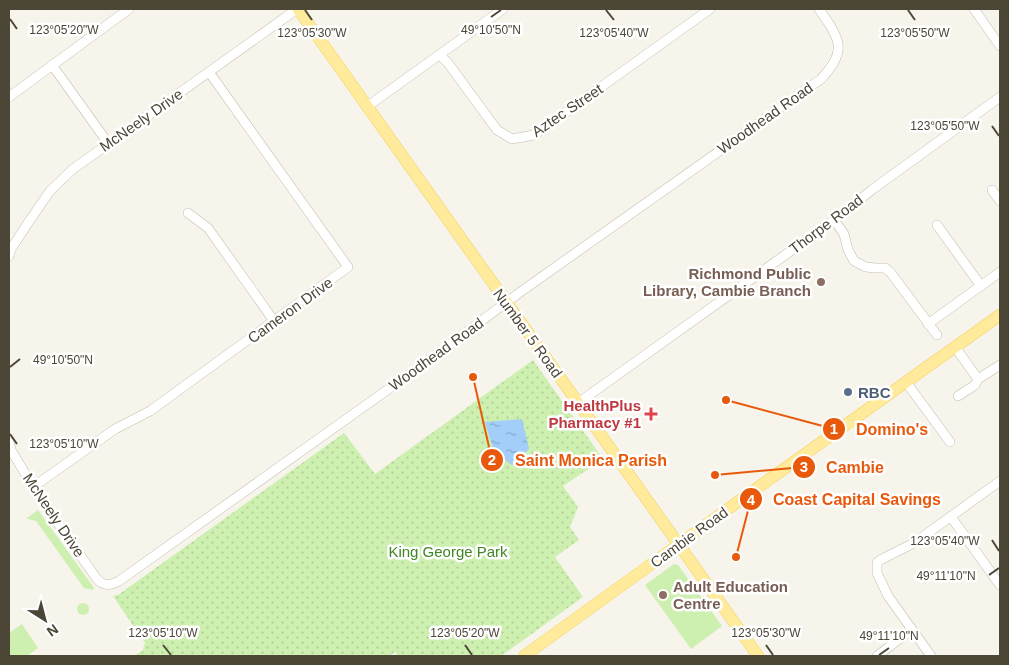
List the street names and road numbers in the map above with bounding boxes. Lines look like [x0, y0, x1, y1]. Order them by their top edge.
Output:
street label: Woodhead Road [714, 79, 816, 157]
street label: Aztec Street [528, 80, 606, 140]
street label: McNeely Drive [96, 85, 186, 155]
street label: Thorpe Road [786, 191, 866, 257]
street label: Cameron Drive [244, 273, 336, 347]
street label: Number 5 Road [490, 285, 566, 381]
street label: Woodhead Road [386, 314, 486, 394]
street label: McNeely Drive [20, 470, 88, 560]
street label: Cambie Road [647, 503, 731, 571]

